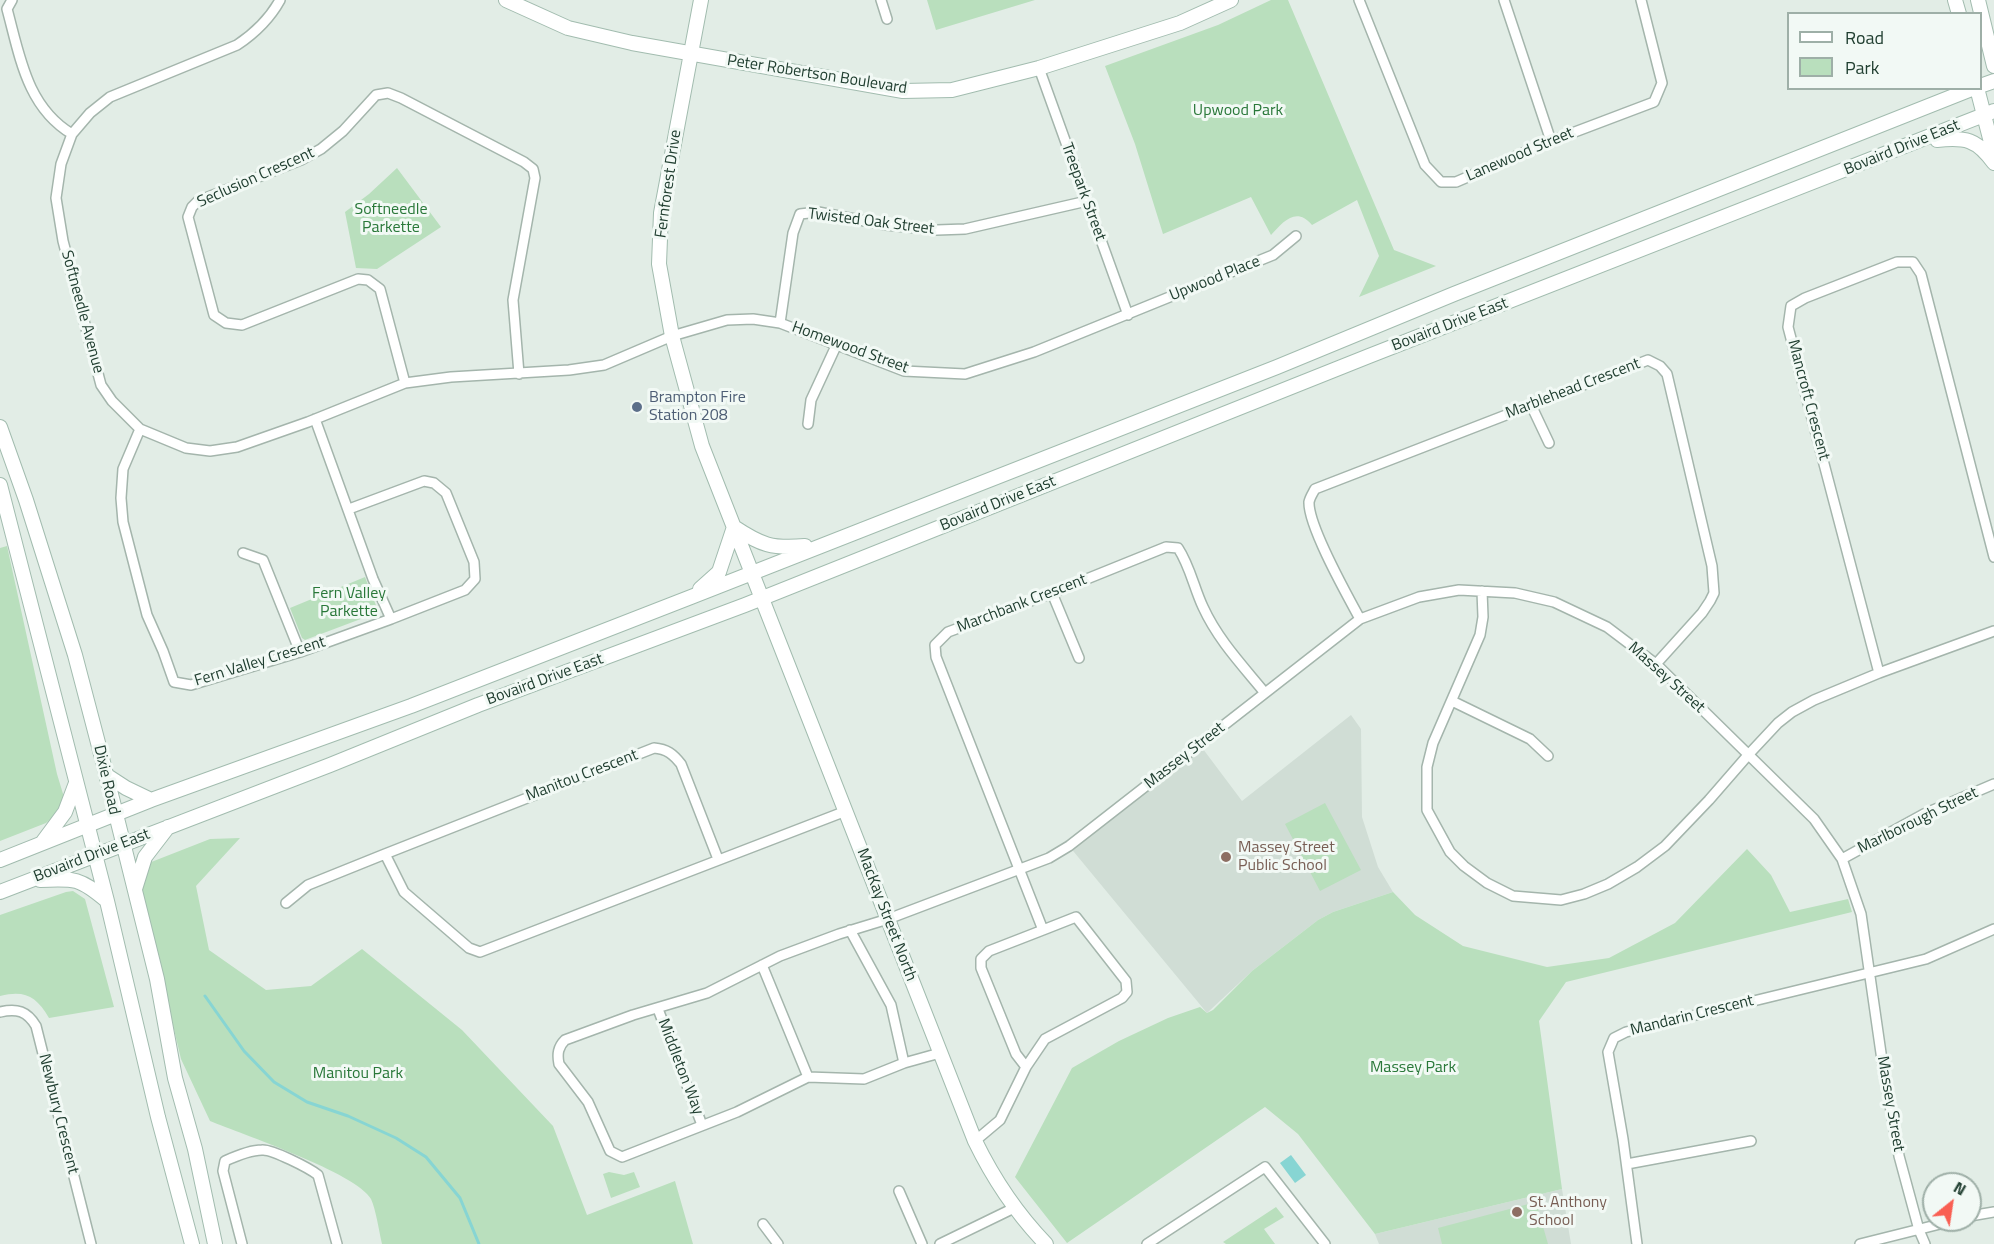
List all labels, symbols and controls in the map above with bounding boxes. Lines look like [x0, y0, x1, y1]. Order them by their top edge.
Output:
legend [1787, 12, 1982, 90]
text: Road [1845, 24, 1884, 51]
street label: Peter Robertson Boulevard [726, 51, 908, 99]
text: Park [1845, 54, 1879, 81]
park label: Upwood Park [1193, 101, 1283, 121]
street label: Bovaird Drive East [1841, 116, 1963, 180]
street label: Lanewood Street [1464, 124, 1576, 186]
street label: Fernforest Drive [652, 129, 686, 239]
street label: Treepark Street [1056, 140, 1110, 244]
street label: Seclusion Crescent [195, 144, 317, 212]
park label: Softneedle Parkette [354, 200, 428, 238]
street label: Twisted Oak Street [807, 205, 935, 239]
street label: Softneedle Avenue [56, 248, 108, 376]
street label: Upwood Place [1167, 252, 1263, 306]
street label: Bovaird Drive East [1389, 294, 1511, 356]
street label: Homewood Street [789, 318, 911, 378]
street label: Mancroft Crescent [1783, 338, 1833, 462]
street label: Marblehead Crescent [1503, 355, 1643, 423]
place label: Brampton Fire Station 208 [649, 388, 746, 426]
marker: Brampton Fire Station 208 [630, 400, 644, 414]
street label: Bovaird Drive East [937, 472, 1059, 536]
street label: Marchbank Crescent [954, 570, 1090, 638]
park label: Fern Valley Parkette [312, 584, 386, 622]
street label: Fern Valley Crescent [192, 633, 328, 691]
street label: Massey Street [1624, 638, 1708, 718]
street label: Bovaird Drive East [484, 650, 606, 710]
street label: Massey Street [1141, 719, 1229, 793]
street label: Dixie Road [89, 743, 123, 817]
street label: Manitou Crescent [523, 746, 641, 806]
street label: Marlborough Street [1855, 784, 1981, 858]
street label: Bovaird Drive East [31, 825, 153, 887]
place label: Massey Street Public School [1238, 838, 1335, 876]
street label: MacKay Street North [852, 846, 920, 984]
marker: Massey Street Public School [1219, 850, 1233, 864]
street label: Mandarin Crescent [1628, 991, 1756, 1041]
street label: Middleton Way [653, 1016, 707, 1118]
street label: Newbury Crescent [34, 1052, 82, 1176]
street label: Massey Street [1872, 1055, 1908, 1153]
park label: Massey Park [1370, 1058, 1456, 1078]
park label: Manitou Park [313, 1064, 403, 1084]
north arrow [1922, 1172, 1982, 1232]
text: N [1949, 1175, 1971, 1201]
place label: St. Anthony School [1529, 1193, 1607, 1231]
marker: St. Anthony School [1510, 1205, 1524, 1219]

